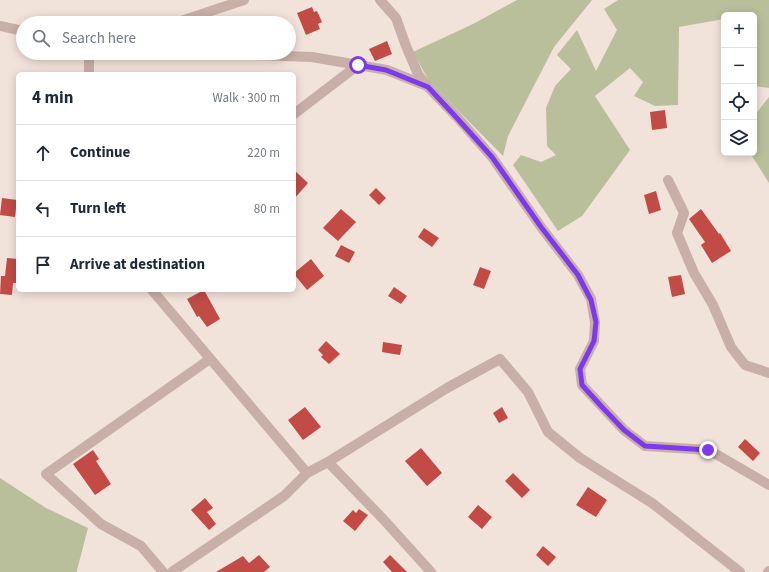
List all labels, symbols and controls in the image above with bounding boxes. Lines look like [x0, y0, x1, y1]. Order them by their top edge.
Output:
map controls [721, 12, 757, 156]
button: + [721, 12, 757, 48]
search box [16, 16, 296, 60]
icon: search [30, 27, 52, 49]
text: Search here [62, 28, 136, 49]
button: − [721, 48, 757, 84]
route start [349, 56, 367, 74]
button: locate [721, 84, 757, 120]
text: 4 min [32, 86, 73, 110]
text: Walk · 300 m [212, 89, 280, 107]
button: layers [721, 120, 757, 156]
icon: ahead [32, 142, 54, 164]
text: Continue [70, 142, 130, 163]
text: 220 m [247, 144, 280, 162]
icon: left [32, 198, 54, 220]
text: Turn left [70, 198, 126, 219]
text: 80 m [254, 200, 280, 218]
icon: arrive [32, 254, 54, 276]
text: Arrive at destination [70, 254, 205, 275]
route end [699, 441, 717, 459]

